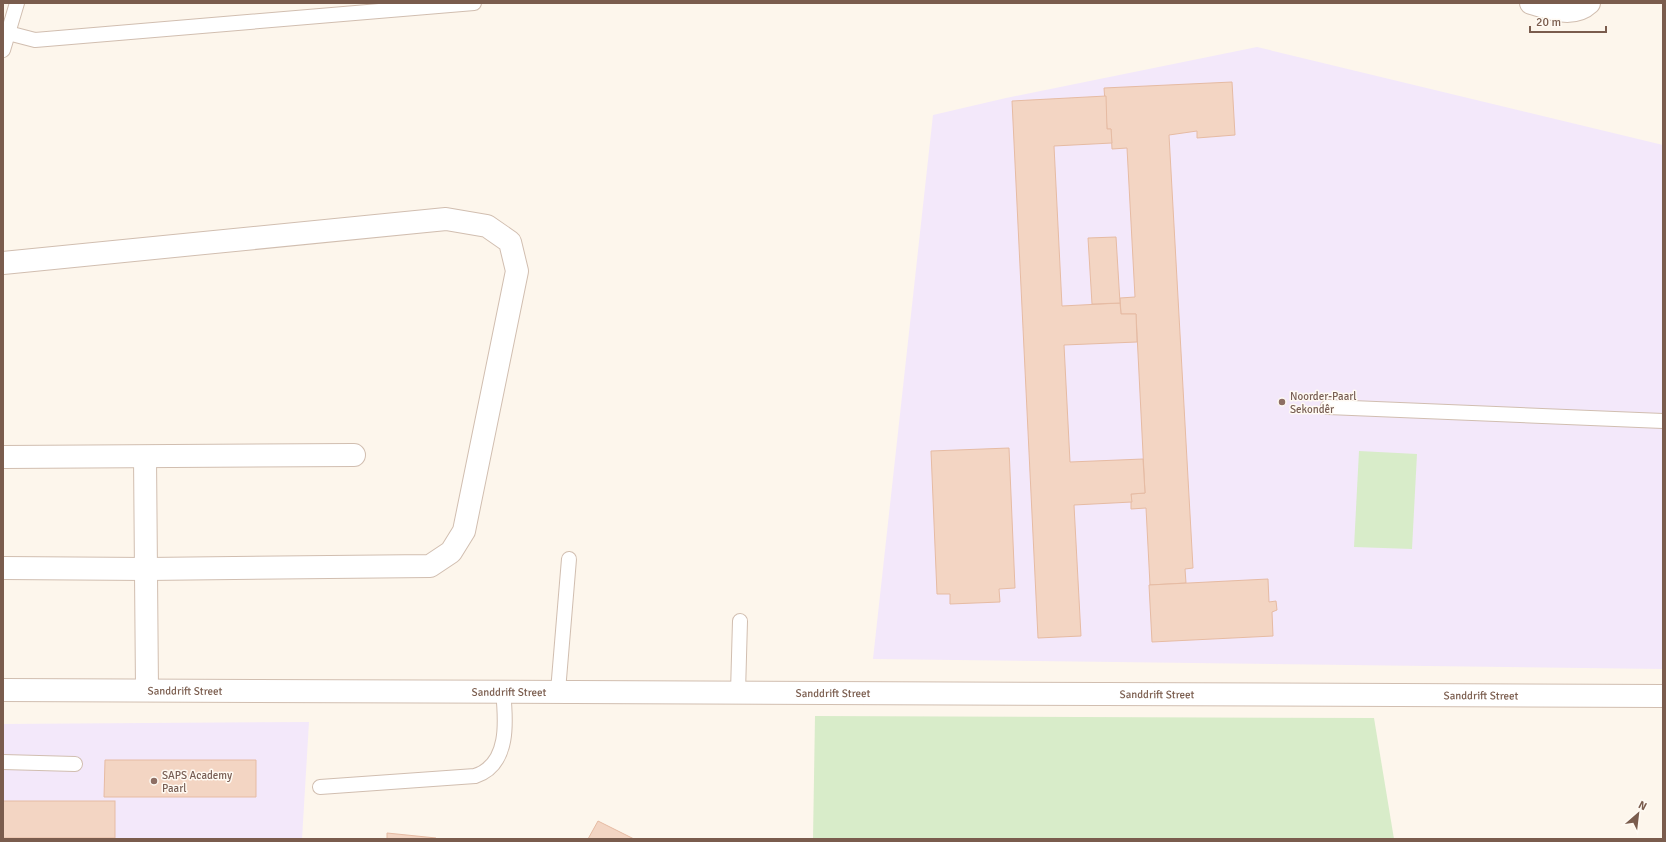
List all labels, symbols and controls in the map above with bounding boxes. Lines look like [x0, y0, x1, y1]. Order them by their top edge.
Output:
scale bar [1530, 8, 1606, 34]
text: 20 m [1536, 15, 1561, 30]
place label: Noorder-Paarl Sekondêr [1290, 390, 1357, 416]
marker: Noorder-Paarl Sekondêr [1277, 397, 1287, 407]
street label: Sanddrift Street [148, 684, 223, 697]
street label: Sanddrift Street [472, 685, 547, 698]
street label: Sanddrift Street [796, 686, 871, 700]
street label: Sanddrift Street [1120, 688, 1195, 701]
street label: Sanddrift Street [1444, 689, 1519, 702]
place label: SAPS Academy Paarl [162, 769, 233, 795]
marker: SAPS Academy Paarl [149, 776, 159, 786]
north arrow [1618, 794, 1658, 834]
text: N [1636, 798, 1649, 813]

